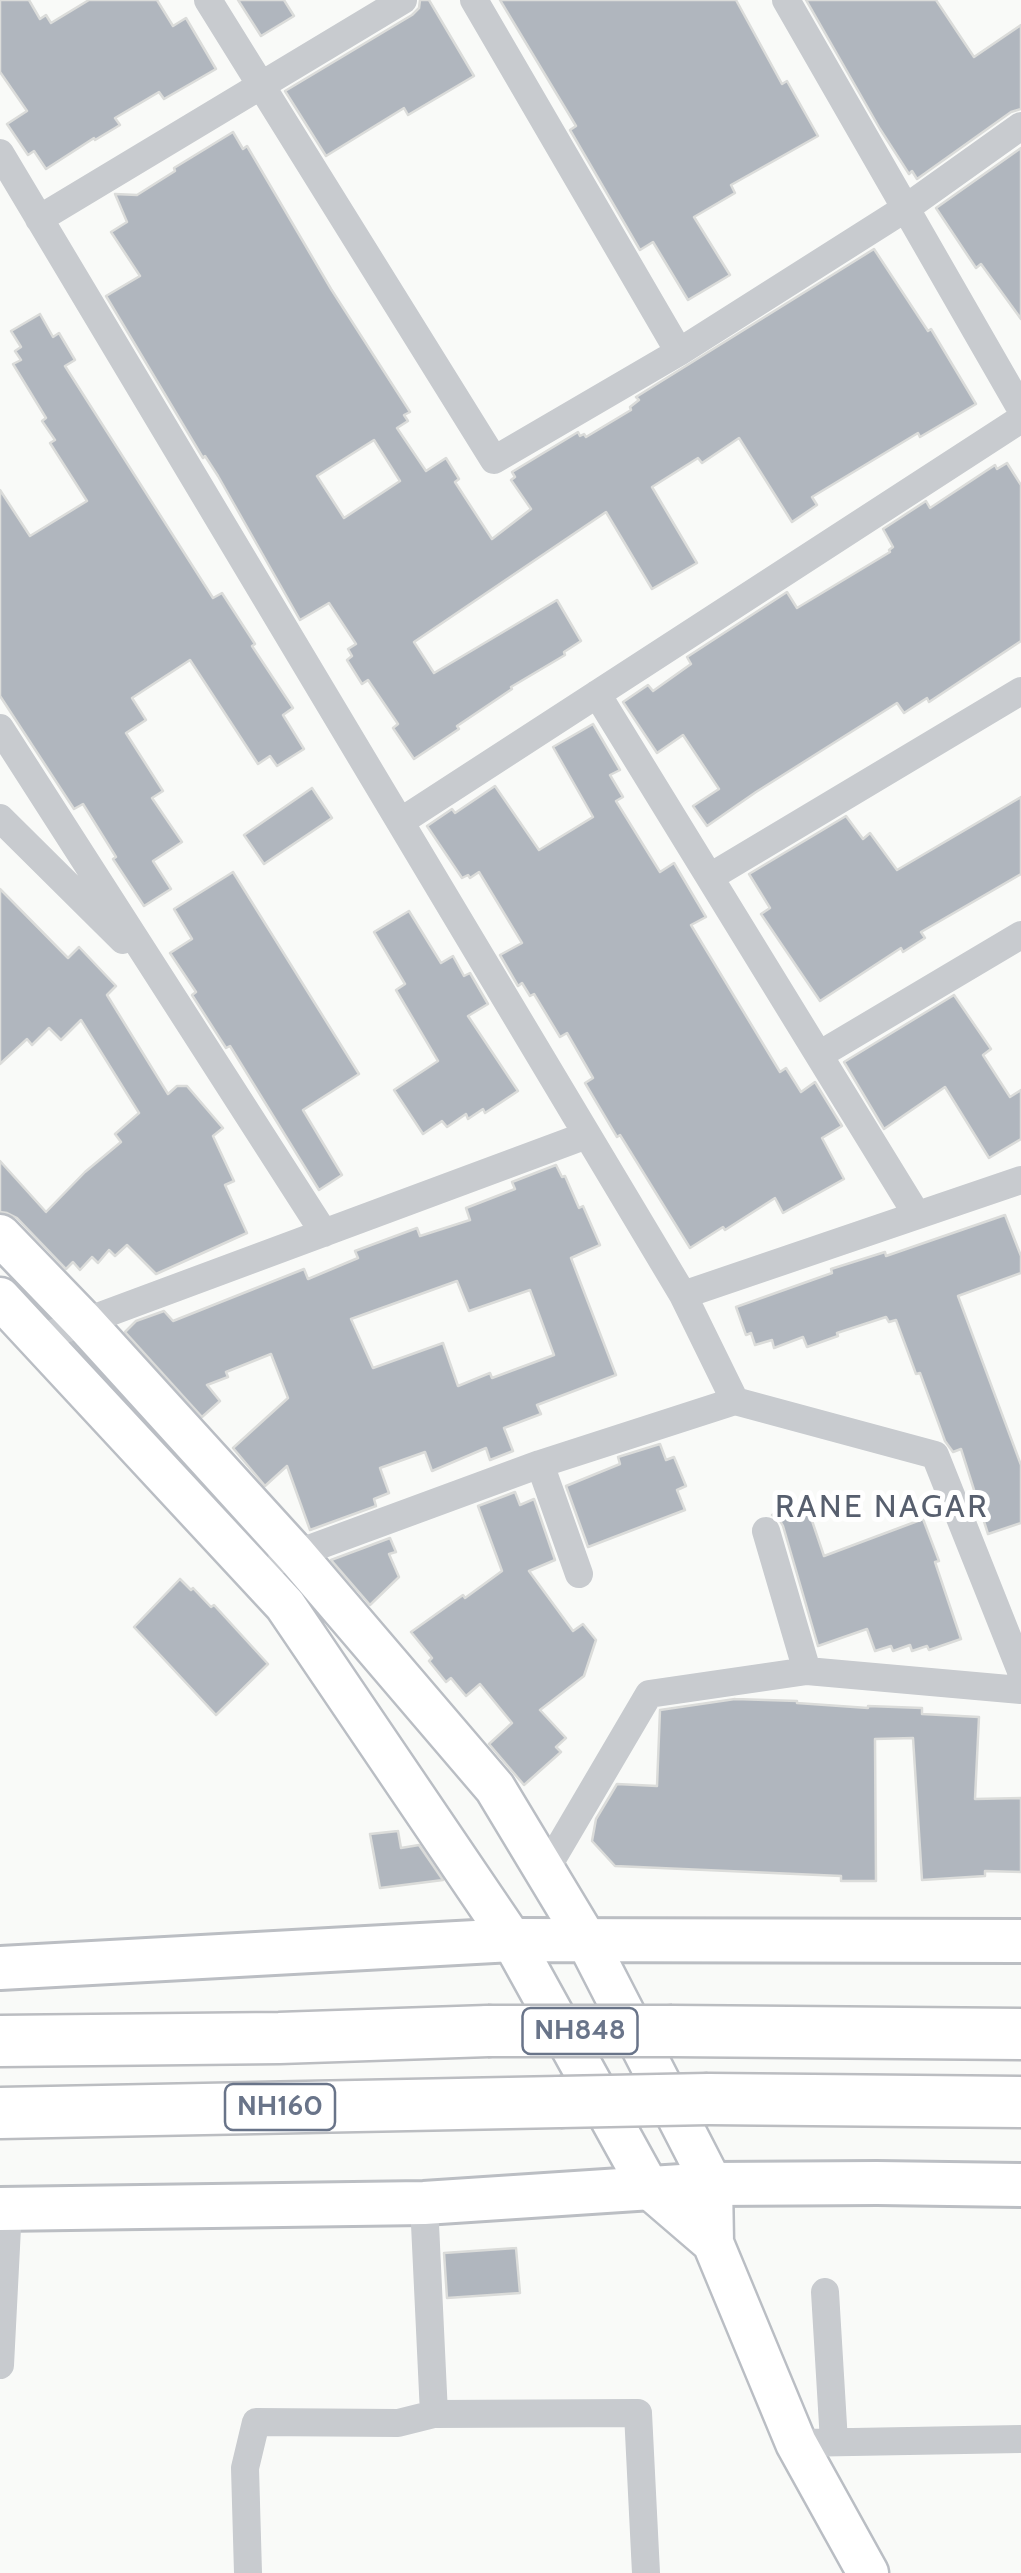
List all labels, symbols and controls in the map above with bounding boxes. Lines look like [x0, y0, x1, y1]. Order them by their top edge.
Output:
district label: RANE NAGAR [775, 1489, 989, 1527]
road number: NH848 [522, 2008, 638, 2054]
road number: NH160 [225, 2084, 335, 2130]

